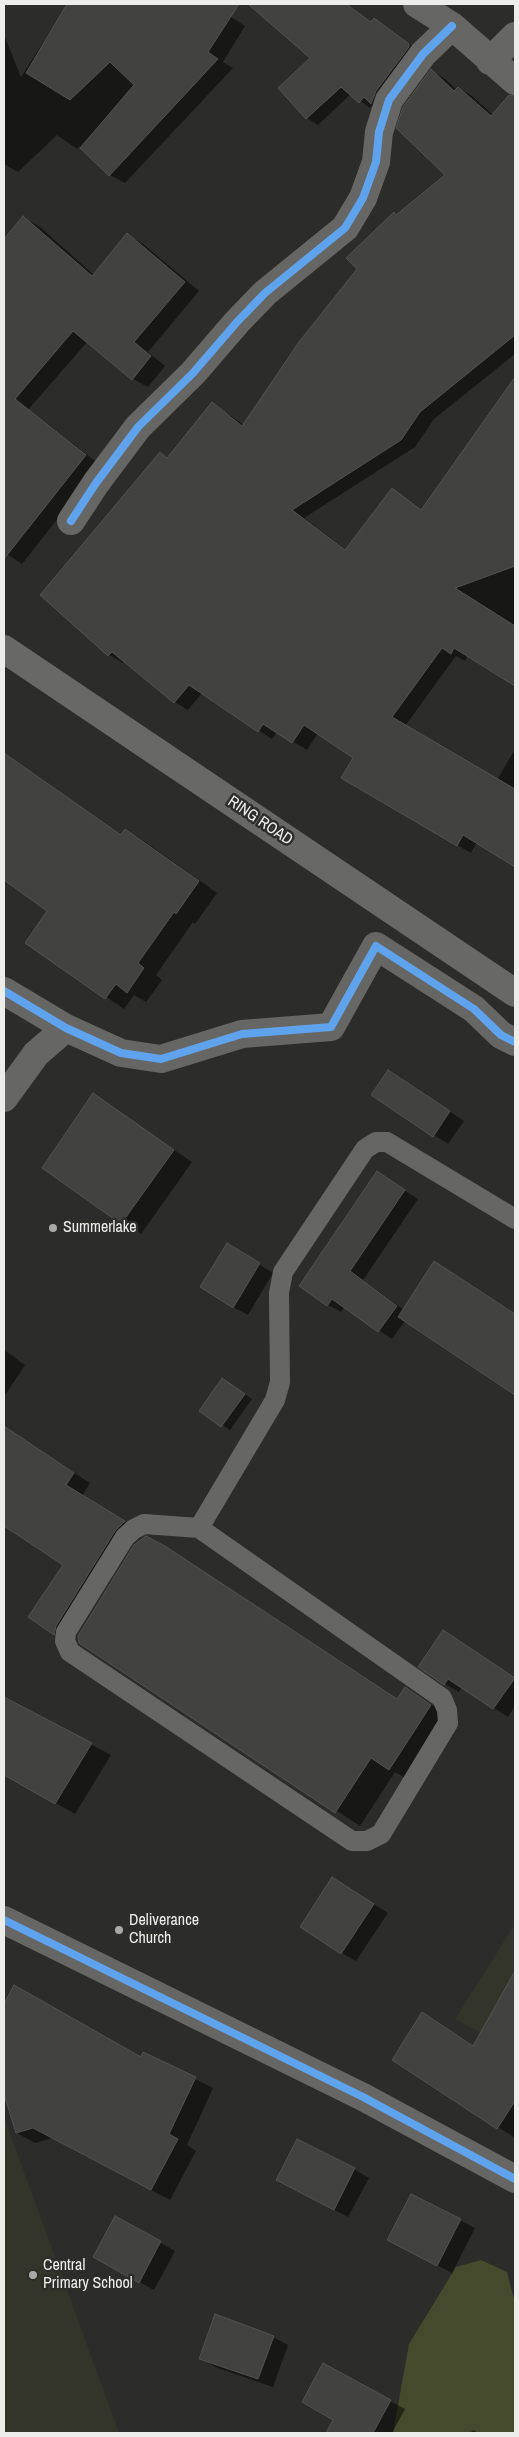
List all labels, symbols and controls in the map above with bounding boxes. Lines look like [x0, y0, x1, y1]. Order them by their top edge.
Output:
street label: RING ROAD [224, 792, 296, 850]
place label: Summerlake [63, 1218, 137, 1238]
marker: Summerlake [47, 1222, 59, 1234]
place label: Deliverance Church [129, 1911, 199, 1949]
marker: Deliverance Church [113, 1924, 125, 1936]
place label: Central Primary School [43, 2256, 133, 2294]
marker: Central Primary School [27, 2269, 39, 2281]

